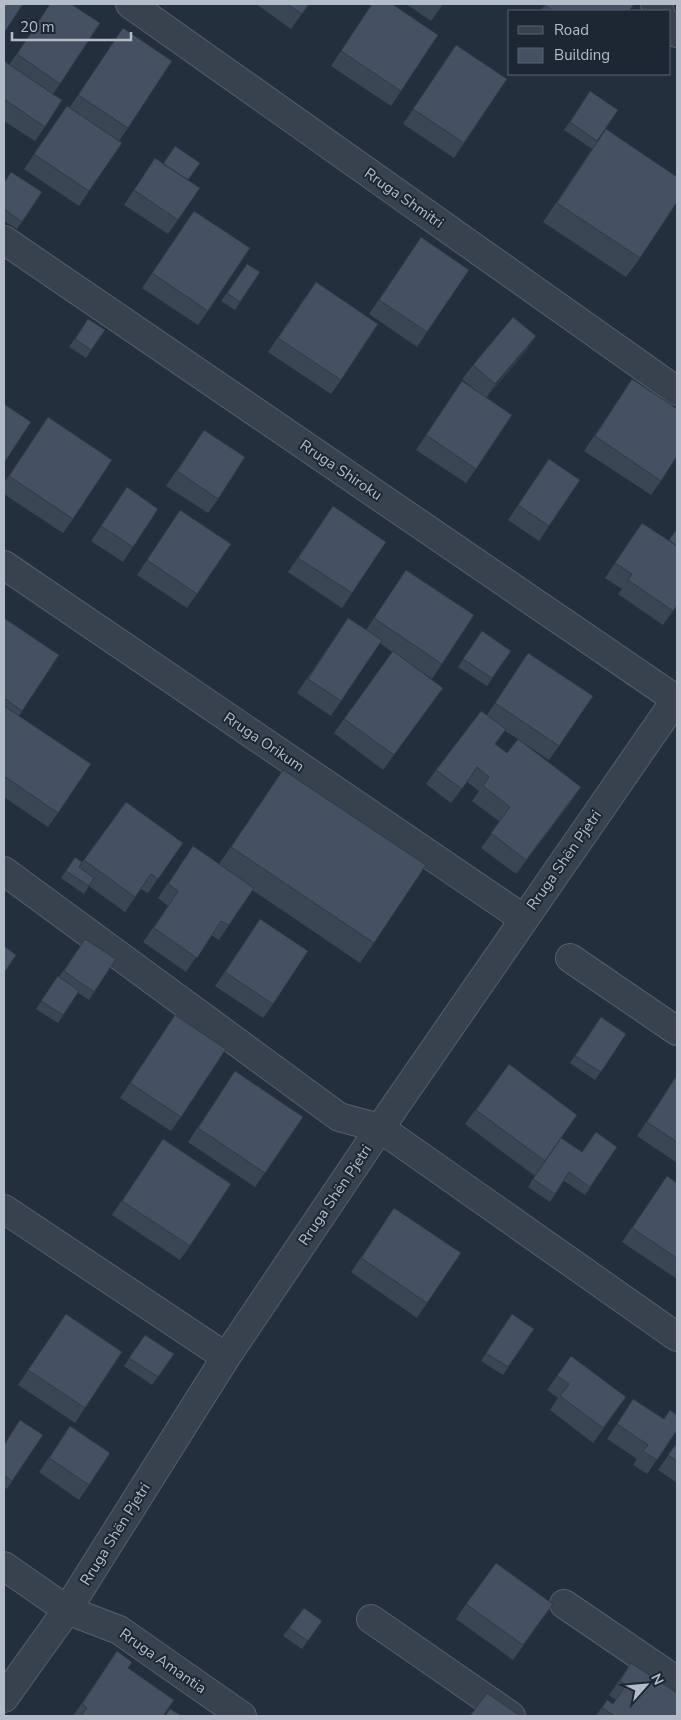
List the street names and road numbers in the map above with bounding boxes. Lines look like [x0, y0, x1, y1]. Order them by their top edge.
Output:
street label: Rruga Shmitri [360, 163, 448, 233]
street label: Rruga Shiroku [296, 435, 386, 505]
street label: Rruga Orikum [220, 708, 308, 776]
street label: Rruga Shën Pjetri [522, 806, 606, 914]
street label: Rruga Shën Pjetri [294, 1141, 376, 1249]
street label: Rruga Shën Pjetri [75, 1479, 155, 1589]
street label: Rruga Amantia [116, 1624, 210, 1698]

